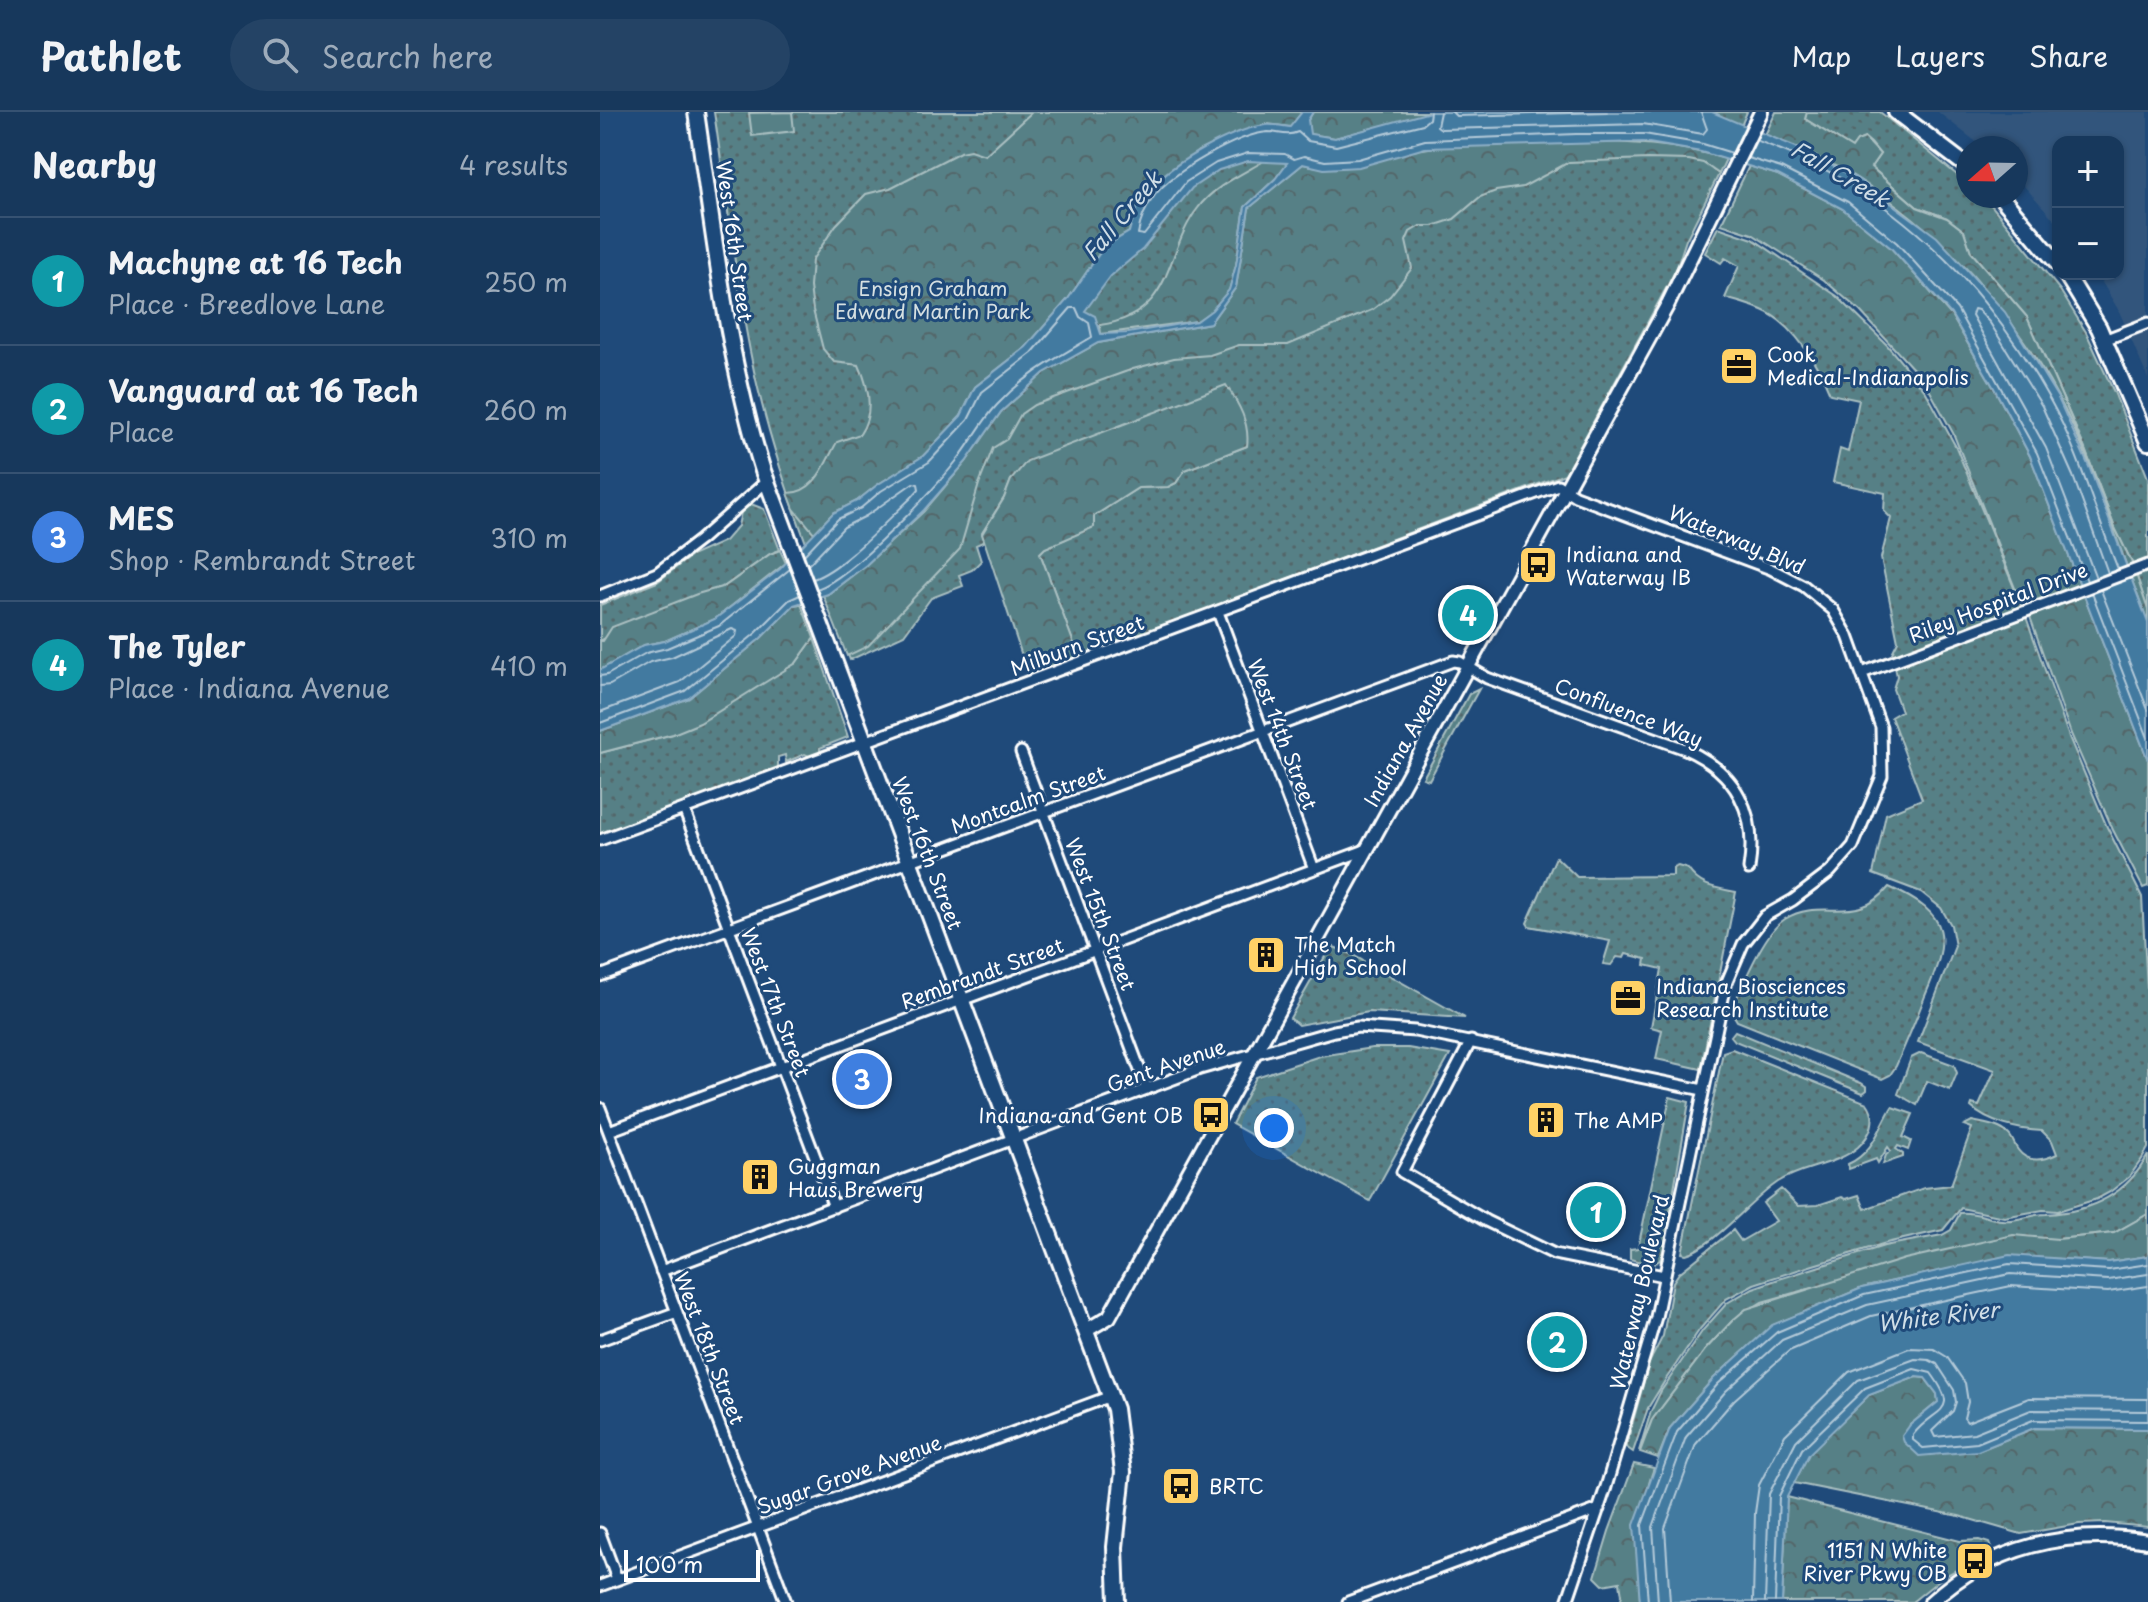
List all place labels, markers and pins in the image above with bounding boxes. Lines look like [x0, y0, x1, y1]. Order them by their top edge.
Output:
place label: Cook Medical-Indianapolis [1767, 339, 1969, 392]
office icon: Cook Medical-Indianapolis [1718, 345, 1760, 387]
place label: Indiana and Waterway IB [1566, 539, 1691, 592]
bus stop icon: Indiana and Waterway IB [1517, 544, 1559, 586]
pin: 4 [1442, 585, 1494, 645]
place label: The Match High School [1294, 929, 1407, 982]
building icon: The Match High School [1245, 934, 1287, 976]
place label: Indiana Biosciences Research Institute [1656, 971, 1846, 1024]
office icon: Indiana Biosciences Research Institute [1607, 977, 1649, 1019]
pin: 3 [836, 1049, 888, 1109]
bus stop icon: Indiana and Gent OB [1190, 1094, 1232, 1136]
building icon: The AMP [1525, 1099, 1567, 1141]
place label: Indiana and Gent OB [979, 1100, 1183, 1130]
place label: The AMP [1574, 1105, 1663, 1135]
place label: Guggman Haus Brewery [788, 1151, 924, 1204]
building icon: Guggman Haus Brewery [739, 1156, 781, 1198]
pin: 1 [1570, 1182, 1622, 1242]
pin: 2 [1531, 1312, 1583, 1372]
bus stop icon: BRTC [1160, 1465, 1202, 1507]
place label: BRTC [1209, 1471, 1264, 1501]
place label: 1151 N White River Pkwy OB [1803, 1535, 1947, 1588]
bus stop icon: 1151 N White River Pkwy OB [1954, 1540, 1996, 1582]

